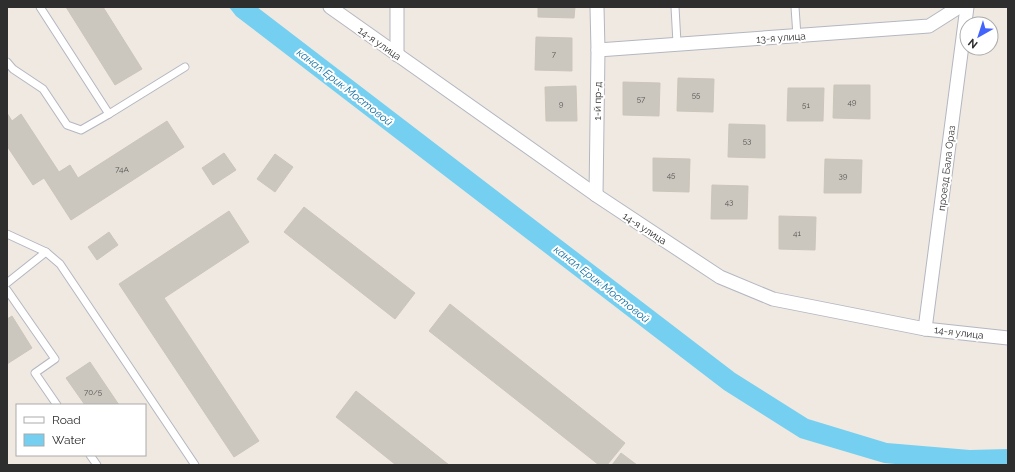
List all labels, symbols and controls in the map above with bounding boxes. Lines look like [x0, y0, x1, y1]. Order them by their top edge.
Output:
north arrow [959, 16, 999, 56]
street label: 14-я улица [356, 25, 403, 62]
street label: 13-я улица [756, 30, 806, 45]
text: N [966, 36, 980, 51]
water label: канал Ерик Мостовой [294, 46, 395, 129]
house number: 7 [552, 49, 557, 59]
street label: 1-й пр-д [592, 81, 603, 120]
house number: 55 [692, 90, 701, 100]
house number: 57 [637, 94, 646, 104]
house number: 49 [847, 97, 857, 107]
house number: 9 [559, 99, 564, 109]
house number: 51 [802, 100, 810, 110]
street label: проезд Бала Ораз [936, 124, 957, 211]
house number: 53 [743, 136, 751, 146]
house number: 74А [115, 164, 129, 174]
house number: 45 [667, 170, 676, 180]
house number: 39 [839, 171, 848, 181]
house number: 43 [725, 197, 733, 207]
street label: 14-я улица [621, 210, 669, 247]
house number: 41 [793, 228, 801, 238]
water label: канал Ерик Мостовой [551, 243, 652, 326]
street label: 14-я улица [934, 324, 984, 341]
house number: 70/5 [84, 387, 103, 397]
legend [16, 404, 146, 456]
text: Road [52, 413, 81, 427]
text: Water [52, 433, 86, 447]

